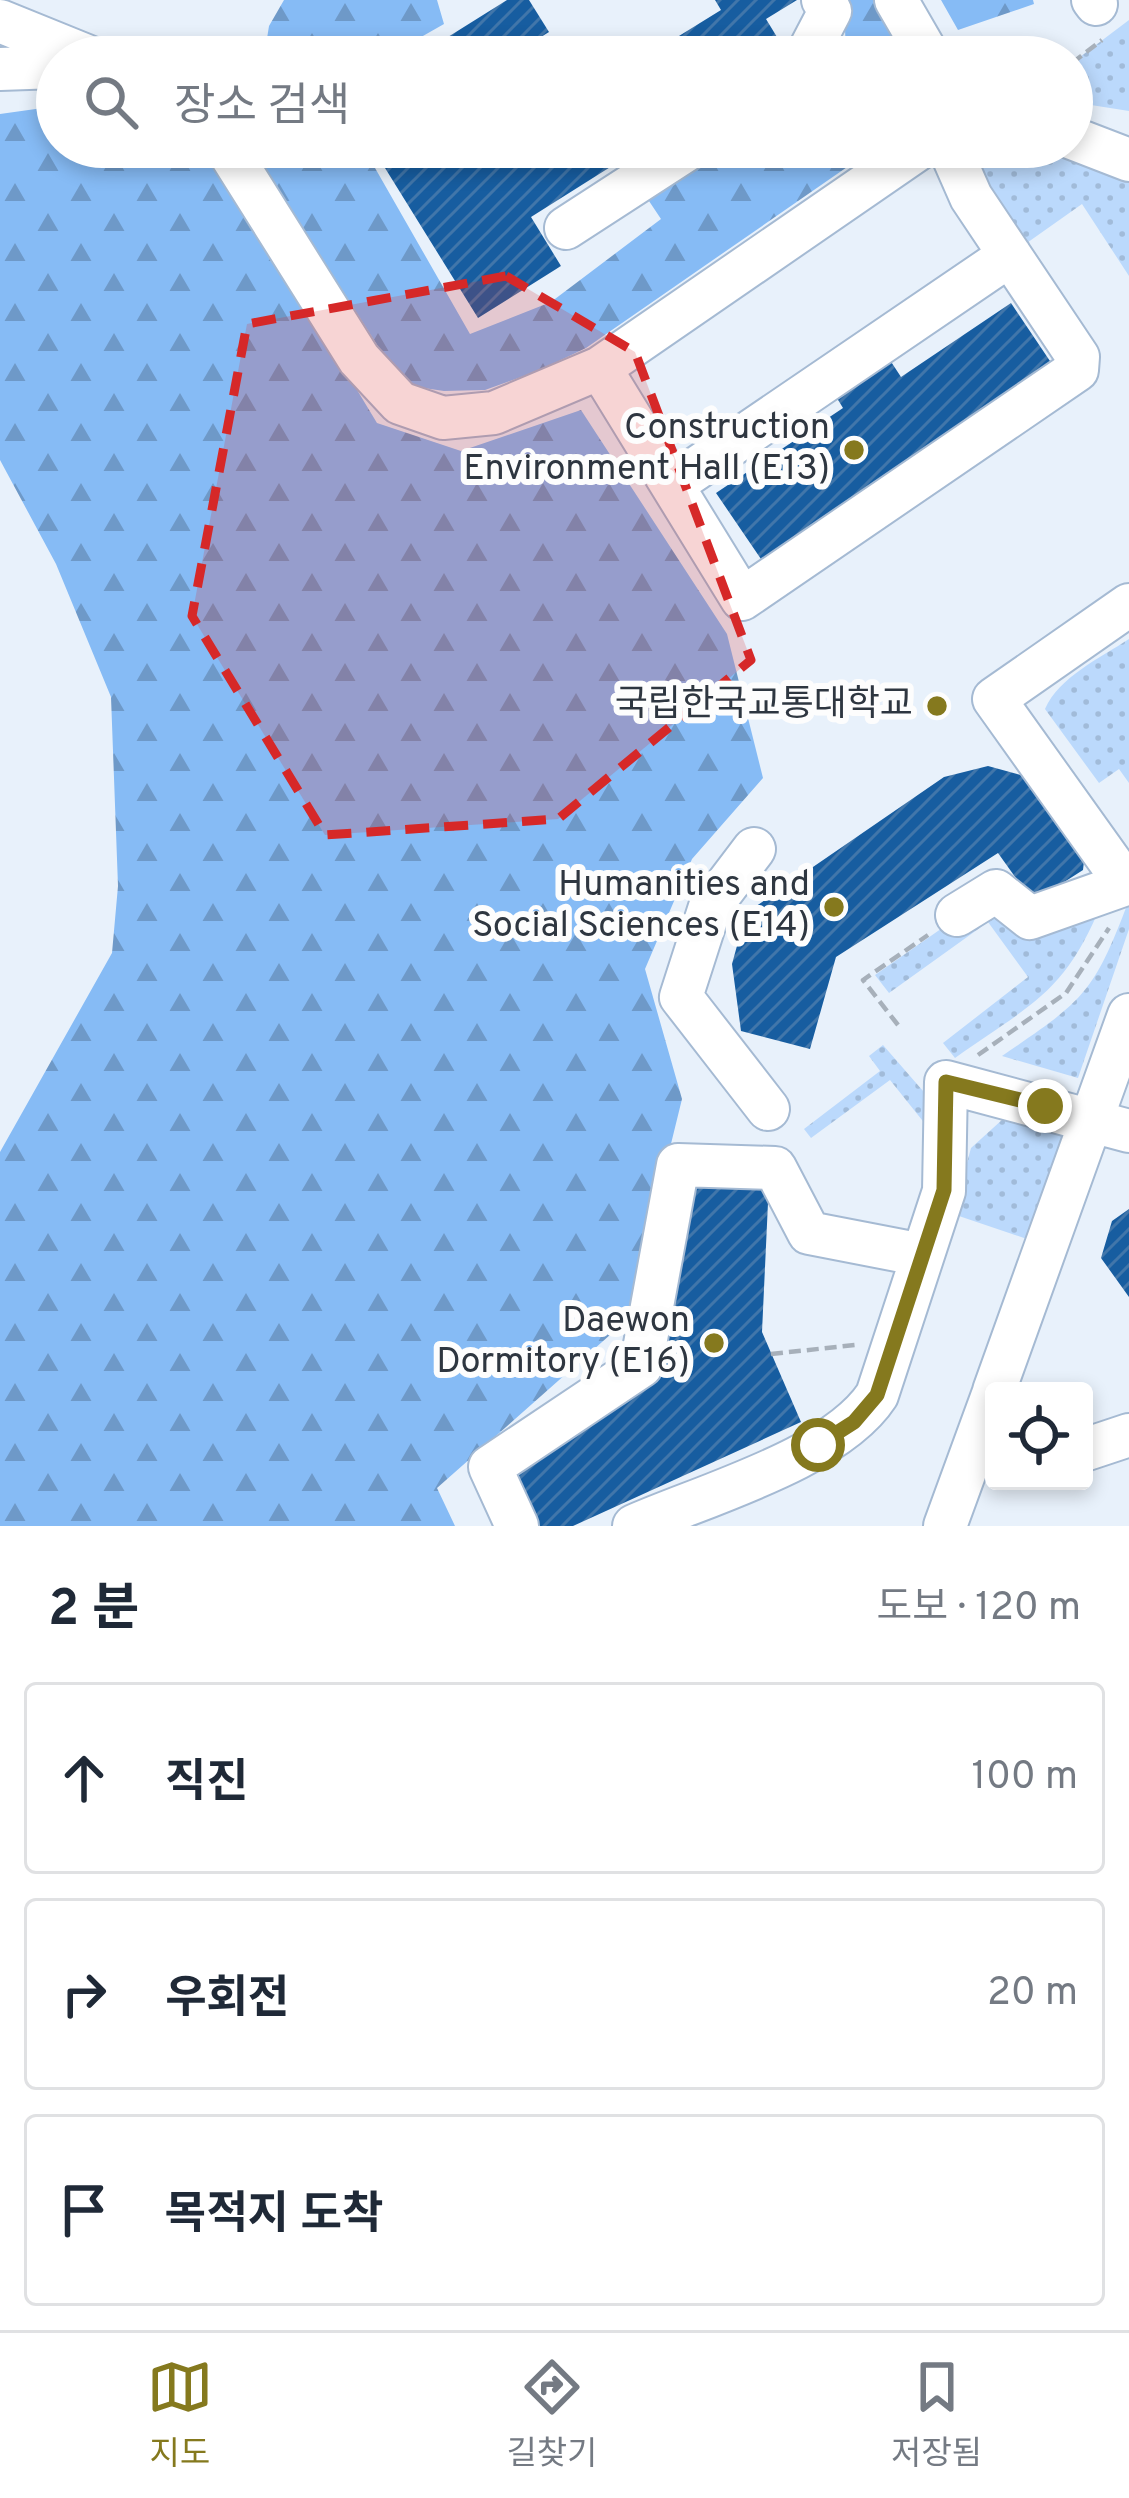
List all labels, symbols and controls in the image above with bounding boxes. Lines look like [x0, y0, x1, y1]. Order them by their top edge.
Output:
search box [36, 36, 1093, 168]
icon: search [78, 69, 144, 135]
text: 장소 검색 [174, 80, 350, 137]
place label: Construction Environment Hall (E13) [463, 406, 830, 493]
marker: Construction Environment Hall (E13) [841, 437, 867, 463]
place label: 국립한국교통대학교 [615, 683, 913, 729]
marker: 국립한국교통대학교 [924, 693, 950, 719]
place label: Humanities and Social Sciences (E14) [472, 863, 810, 950]
marker: Humanities and Social Sciences (E14) [821, 894, 847, 920]
route end [1018, 1079, 1072, 1133]
place label: Daewon Dormitory (E16) [436, 1299, 690, 1386]
marker: Daewon Dormitory (E16) [701, 1330, 727, 1356]
map controls [985, 1382, 1093, 1490]
button: locate [985, 1382, 1093, 1490]
route start [791, 1418, 845, 1472]
text: 2 분 [48, 1579, 139, 1644]
text: 도보 · 120 m [876, 1585, 1081, 1634]
icon: ahead [51, 1745, 117, 1811]
text: 100 m [971, 1754, 1078, 1803]
text: 직진 [165, 1756, 248, 1813]
icon: right [51, 1961, 117, 2027]
text: 20 m [987, 1970, 1078, 2019]
text: 우회전 [165, 1972, 289, 2029]
icon: arrive [51, 2177, 117, 2243]
text: 목적지 도착 [165, 2188, 383, 2245]
tab: 지도 [147, 2354, 213, 2477]
tab: 길찾기 [506, 2354, 597, 2477]
tab: 저장됨 [891, 2354, 982, 2477]

